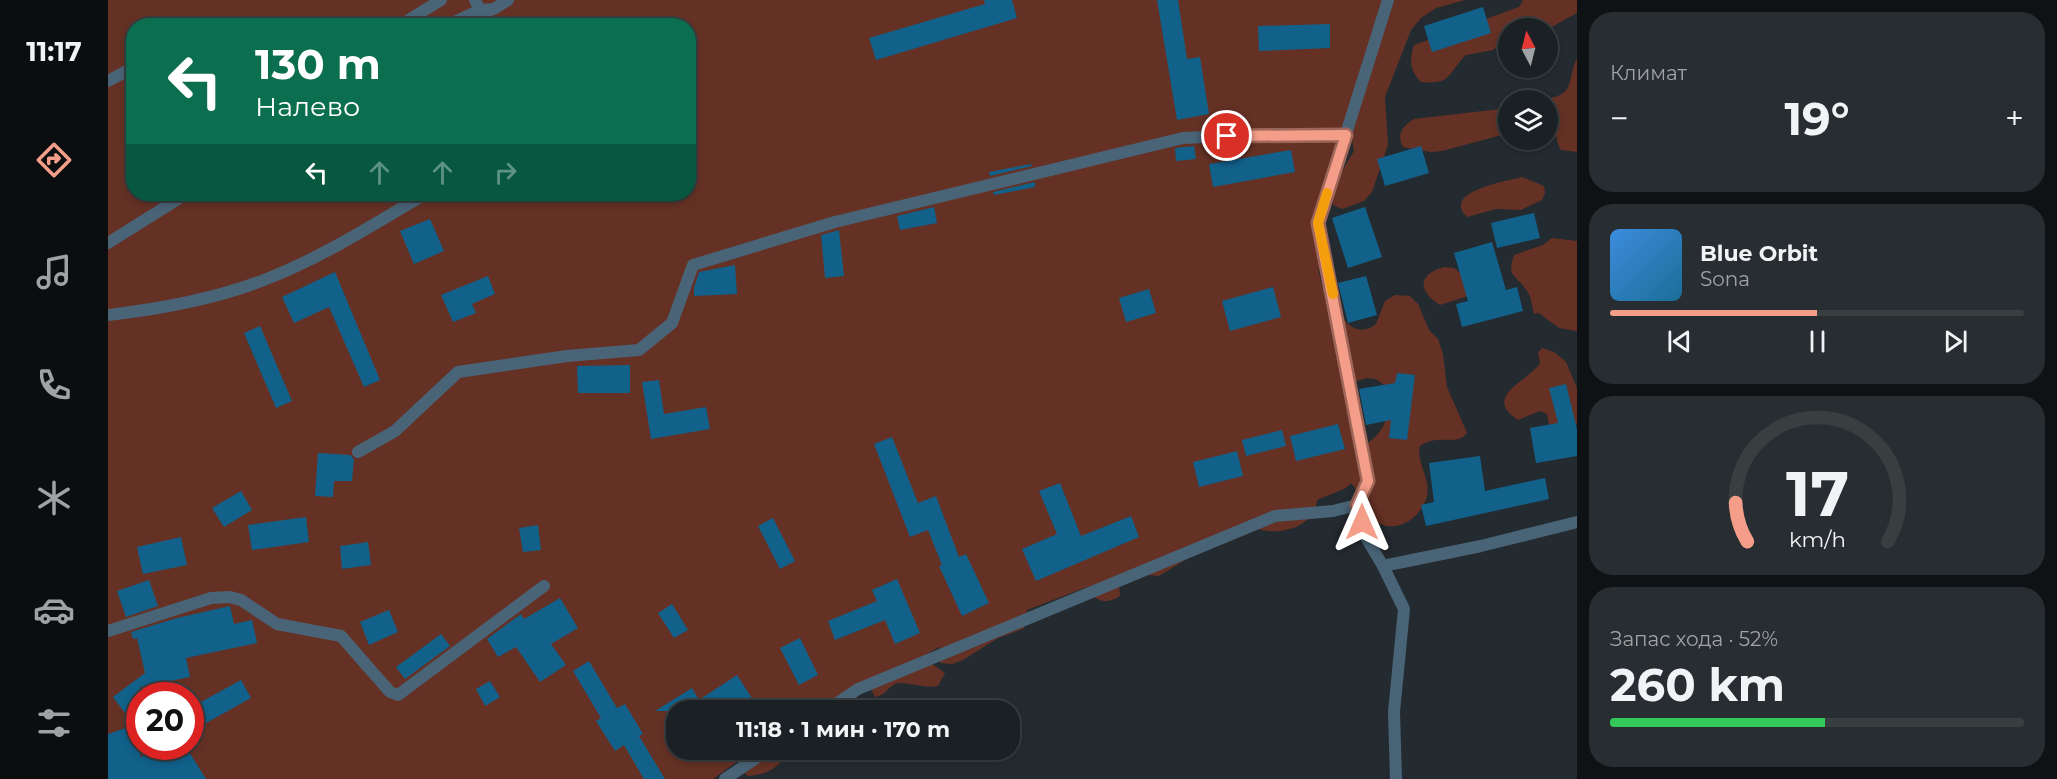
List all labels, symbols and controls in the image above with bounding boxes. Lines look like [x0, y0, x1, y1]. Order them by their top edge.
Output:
north arrow [1498, 18, 1558, 78]
map controls [1498, 18, 1558, 150]
text: 11:17 [26, 35, 82, 68]
text: 130 m [255, 38, 381, 90]
icon: left [156, 42, 234, 120]
text: Климат [1610, 61, 1687, 85]
text: Налево [255, 90, 360, 123]
button: layers [1498, 90, 1558, 150]
text: 19° [1784, 91, 1850, 146]
text: − [1610, 98, 1629, 138]
text: + [2005, 98, 2024, 138]
pin [1201, 110, 1252, 161]
icon: arrive [1210, 119, 1243, 152]
icon: directions [33, 139, 75, 181]
icon: left [300, 156, 333, 189]
icon: ahead [363, 156, 396, 189]
icon: ahead [426, 156, 459, 189]
icon: right [489, 156, 522, 189]
text: Blue Orbit [1700, 240, 1818, 267]
icon: music [33, 251, 75, 293]
text: Sona [1700, 267, 1750, 291]
icon: previous [1663, 325, 1696, 358]
icon: pause [1801, 325, 1834, 358]
icon: next [1939, 325, 1972, 358]
icon: phone [33, 364, 75, 406]
text: 17 [1785, 457, 1849, 533]
icon: climate [33, 477, 75, 519]
position arrow [1330, 490, 1394, 554]
text: km/h [1788, 527, 1846, 553]
icon: car [33, 589, 75, 631]
text: Запас хода · 52% [1610, 627, 1778, 651]
text: 260 km [1610, 657, 1785, 712]
speed limit sign: 20 [126, 682, 204, 760]
icon: filters [33, 702, 75, 744]
text: 11:18 · 1 мин · 170 m [736, 716, 950, 743]

